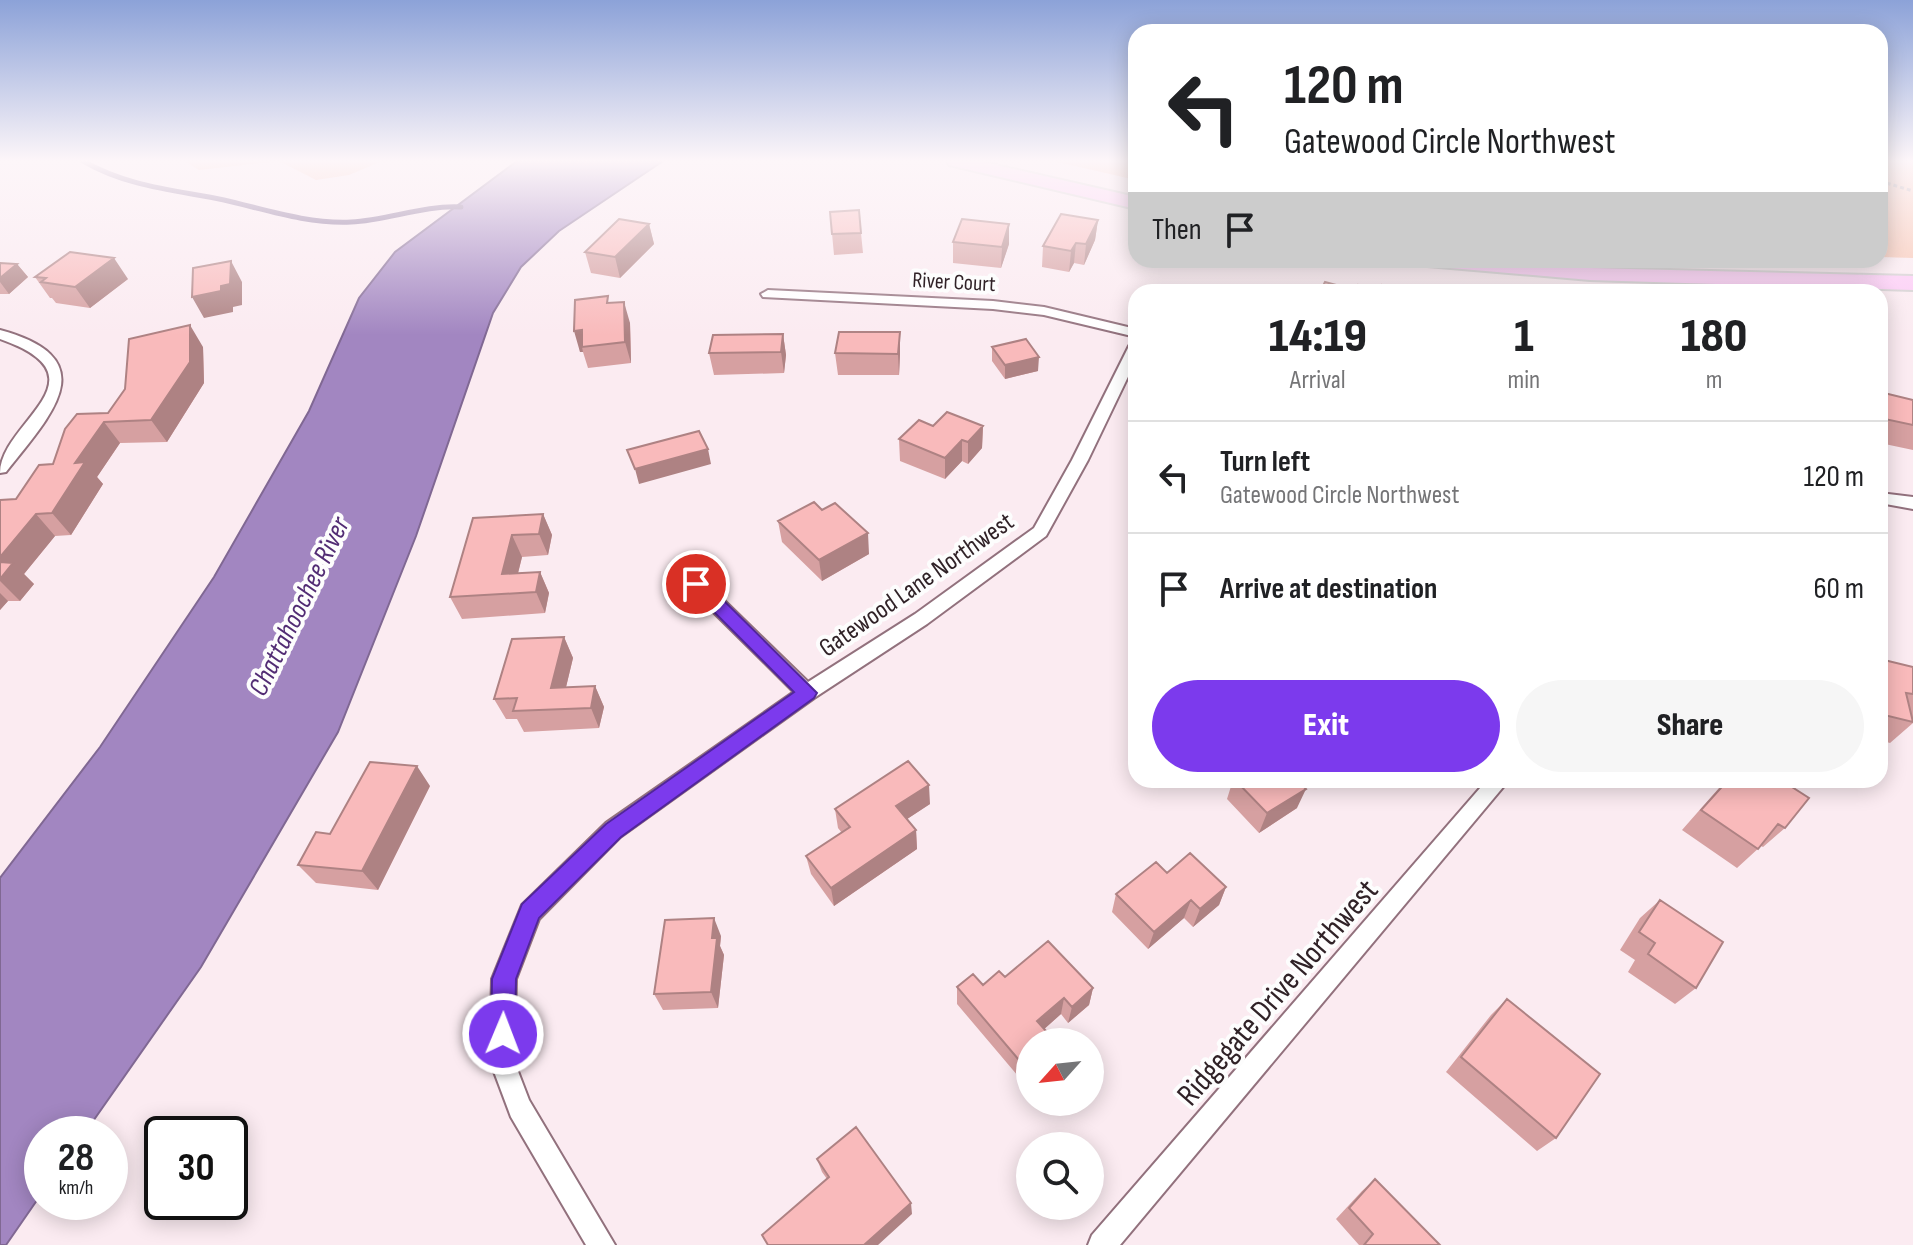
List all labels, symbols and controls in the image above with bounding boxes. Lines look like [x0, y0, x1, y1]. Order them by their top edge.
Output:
text: 120 m [1284, 53, 1404, 120]
icon: left [1152, 56, 1256, 160]
text: Gatewood Circle Northwest [1284, 121, 1615, 164]
icon: arrive [1218, 208, 1262, 252]
text: Then [1152, 212, 1202, 248]
street label: River Court [912, 267, 997, 298]
text: 14:19 [1269, 308, 1367, 365]
text: 1 [1514, 308, 1534, 365]
text: 180 [1681, 308, 1747, 365]
text: Arrival [1290, 365, 1346, 396]
text: min [1507, 365, 1540, 396]
text: m [1706, 365, 1722, 396]
text: Turn left [1220, 444, 1310, 480]
icon: left [1152, 455, 1196, 499]
text: 120 m [1803, 459, 1864, 495]
text: Gatewood Circle Northwest [1220, 480, 1459, 511]
street label: Gatewood Lane Northwest [814, 506, 1020, 664]
water label: Chattahoochee River [242, 511, 357, 701]
pin [662, 550, 730, 618]
icon: arrive [674, 562, 718, 606]
icon: arrive [1152, 567, 1196, 611]
text: Arrive at destination [1220, 571, 1437, 607]
text: 60 m [1813, 571, 1864, 607]
button: Exit [1152, 680, 1500, 772]
button: Share [1516, 680, 1864, 772]
street label: Ridgegate Drive Northwest [1169, 872, 1387, 1114]
position arrow [461, 992, 545, 1076]
north arrow [1016, 1028, 1104, 1116]
map controls [1016, 1028, 1104, 1220]
speed limit sign: 30 [144, 1116, 248, 1220]
button: search [1016, 1132, 1104, 1220]
text: 28 [58, 1134, 94, 1182]
text: km/h [59, 1176, 93, 1200]

